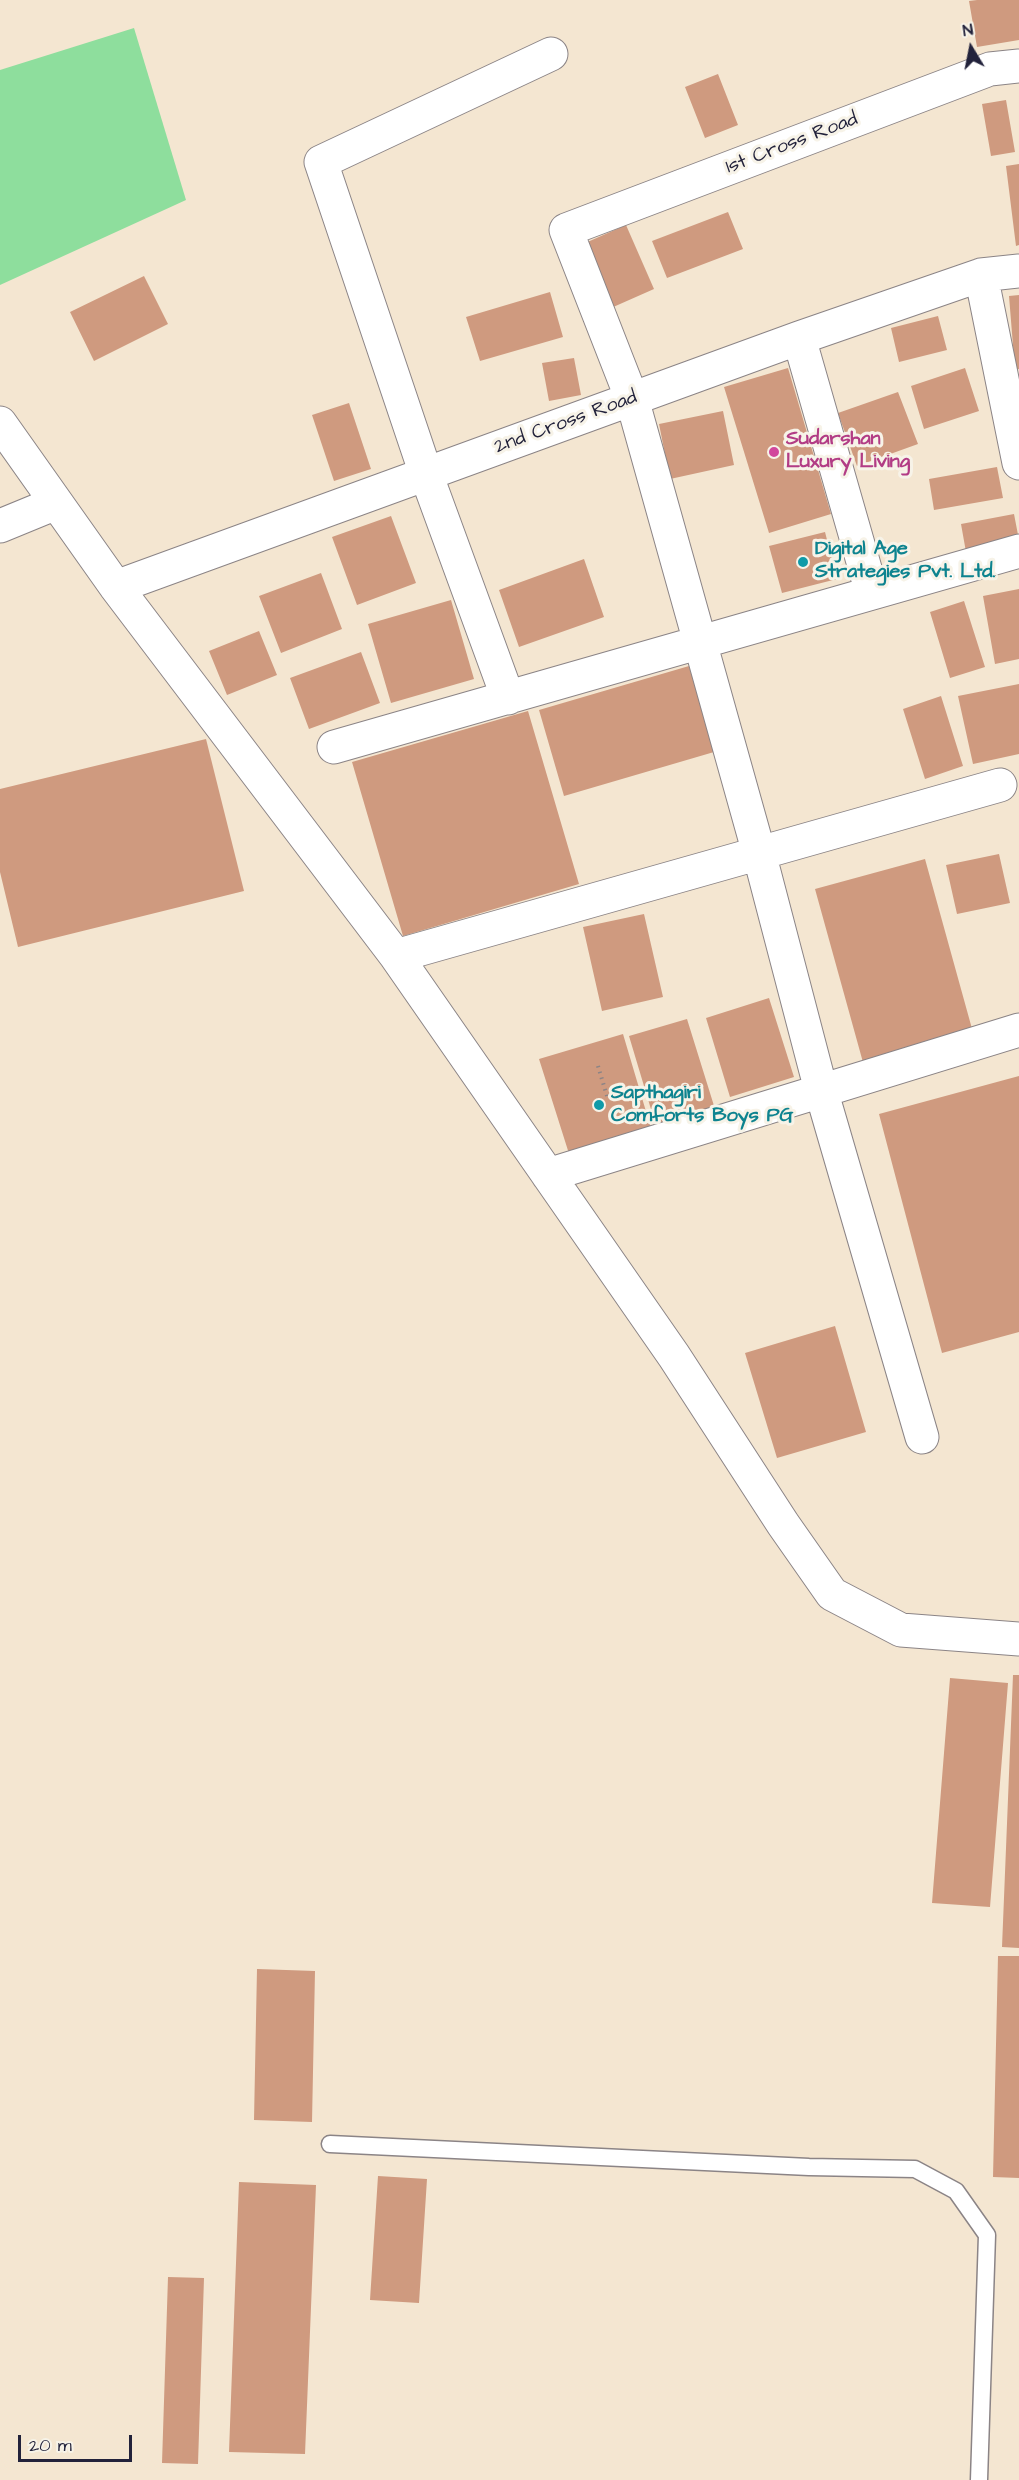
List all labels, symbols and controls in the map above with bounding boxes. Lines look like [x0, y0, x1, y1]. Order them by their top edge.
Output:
north arrow [941, 18, 1001, 78]
text: N [961, 19, 975, 42]
street label: 1st Cross Road [723, 108, 861, 180]
street label: 2nd Cross Road [491, 386, 641, 460]
place label: Sudarshan Luxury Living [786, 428, 910, 475]
marker: Sudarshan Luxury Living [767, 445, 781, 459]
place label: Digital Age Strategies Pvt. Ltd. [815, 538, 995, 585]
marker: Digital Age Strategies Pvt. Ltd. [796, 555, 810, 569]
place label: Sapthagiri Comforts Boys PG [611, 1082, 793, 1129]
marker: Sapthagiri Comforts Boys PG [592, 1098, 606, 1112]
scale bar [21, 2423, 135, 2461]
text: 20 m [29, 2433, 72, 2458]

